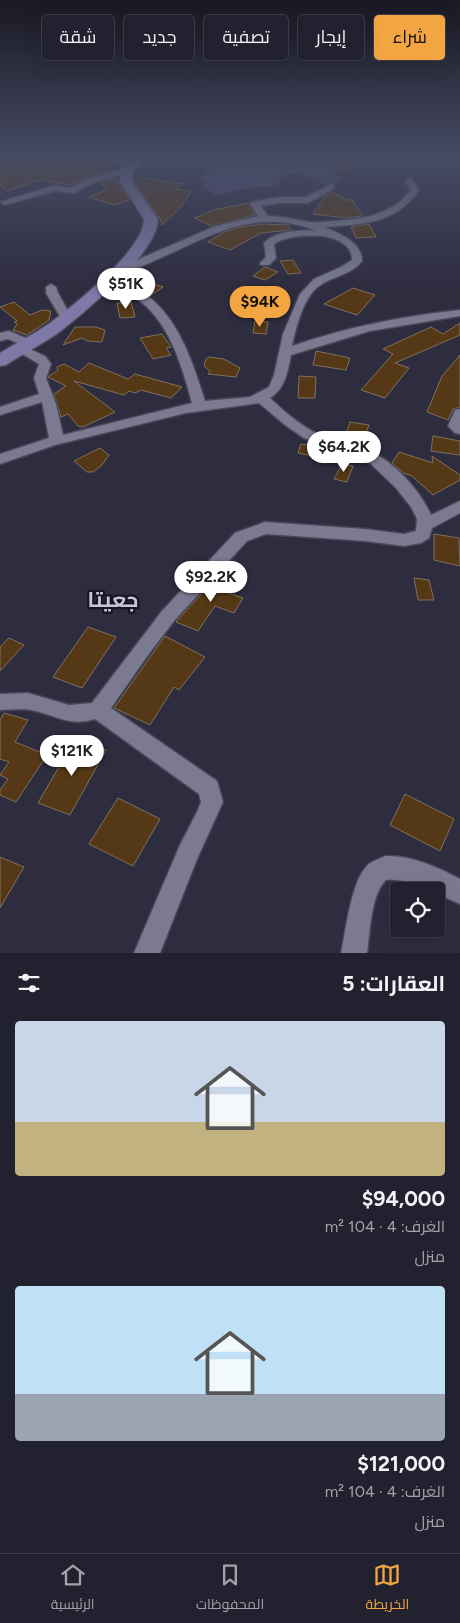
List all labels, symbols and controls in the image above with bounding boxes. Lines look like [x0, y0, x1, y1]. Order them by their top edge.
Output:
chip: شقة [42, 15, 114, 60]
chip: جديد [124, 15, 194, 60]
chip: تصفية [204, 15, 288, 60]
chip: إيجار [298, 15, 364, 60]
chip: شراء [374, 15, 445, 60]
pin: $51K [96, 268, 156, 310]
text: $51K [108, 274, 144, 293]
pin: $94K [230, 286, 290, 328]
text: $94K [241, 292, 279, 311]
pin: $64.2K [303, 430, 385, 473]
text: $64.2K [318, 437, 370, 456]
pin: $92.2K [170, 560, 252, 603]
text: $92.2K [185, 567, 237, 586]
district label: جعيتا [88, 587, 138, 612]
pin: $121K [37, 734, 107, 777]
text: $121K [51, 741, 93, 760]
map controls [390, 882, 445, 937]
button: locate [390, 882, 445, 937]
icon: filters [15, 969, 43, 997]
text: العقارات: 5 [342, 971, 445, 996]
icon: home [185, 1053, 275, 1143]
text: $94,000 [362, 1186, 445, 1211]
text: الغرف: 4 · 104 m² [325, 1217, 445, 1236]
text: منزل [415, 1247, 445, 1266]
icon: home [185, 1318, 275, 1408]
text: $121,000 [357, 1451, 445, 1476]
text: الغرف: 4 · 104 m² [325, 1482, 445, 1501]
text: منزل [415, 1512, 445, 1531]
tab: الرئيسية [51, 1561, 95, 1617]
tab: المحفوظات [196, 1561, 264, 1617]
tab: الخريطة [366, 1561, 409, 1617]

